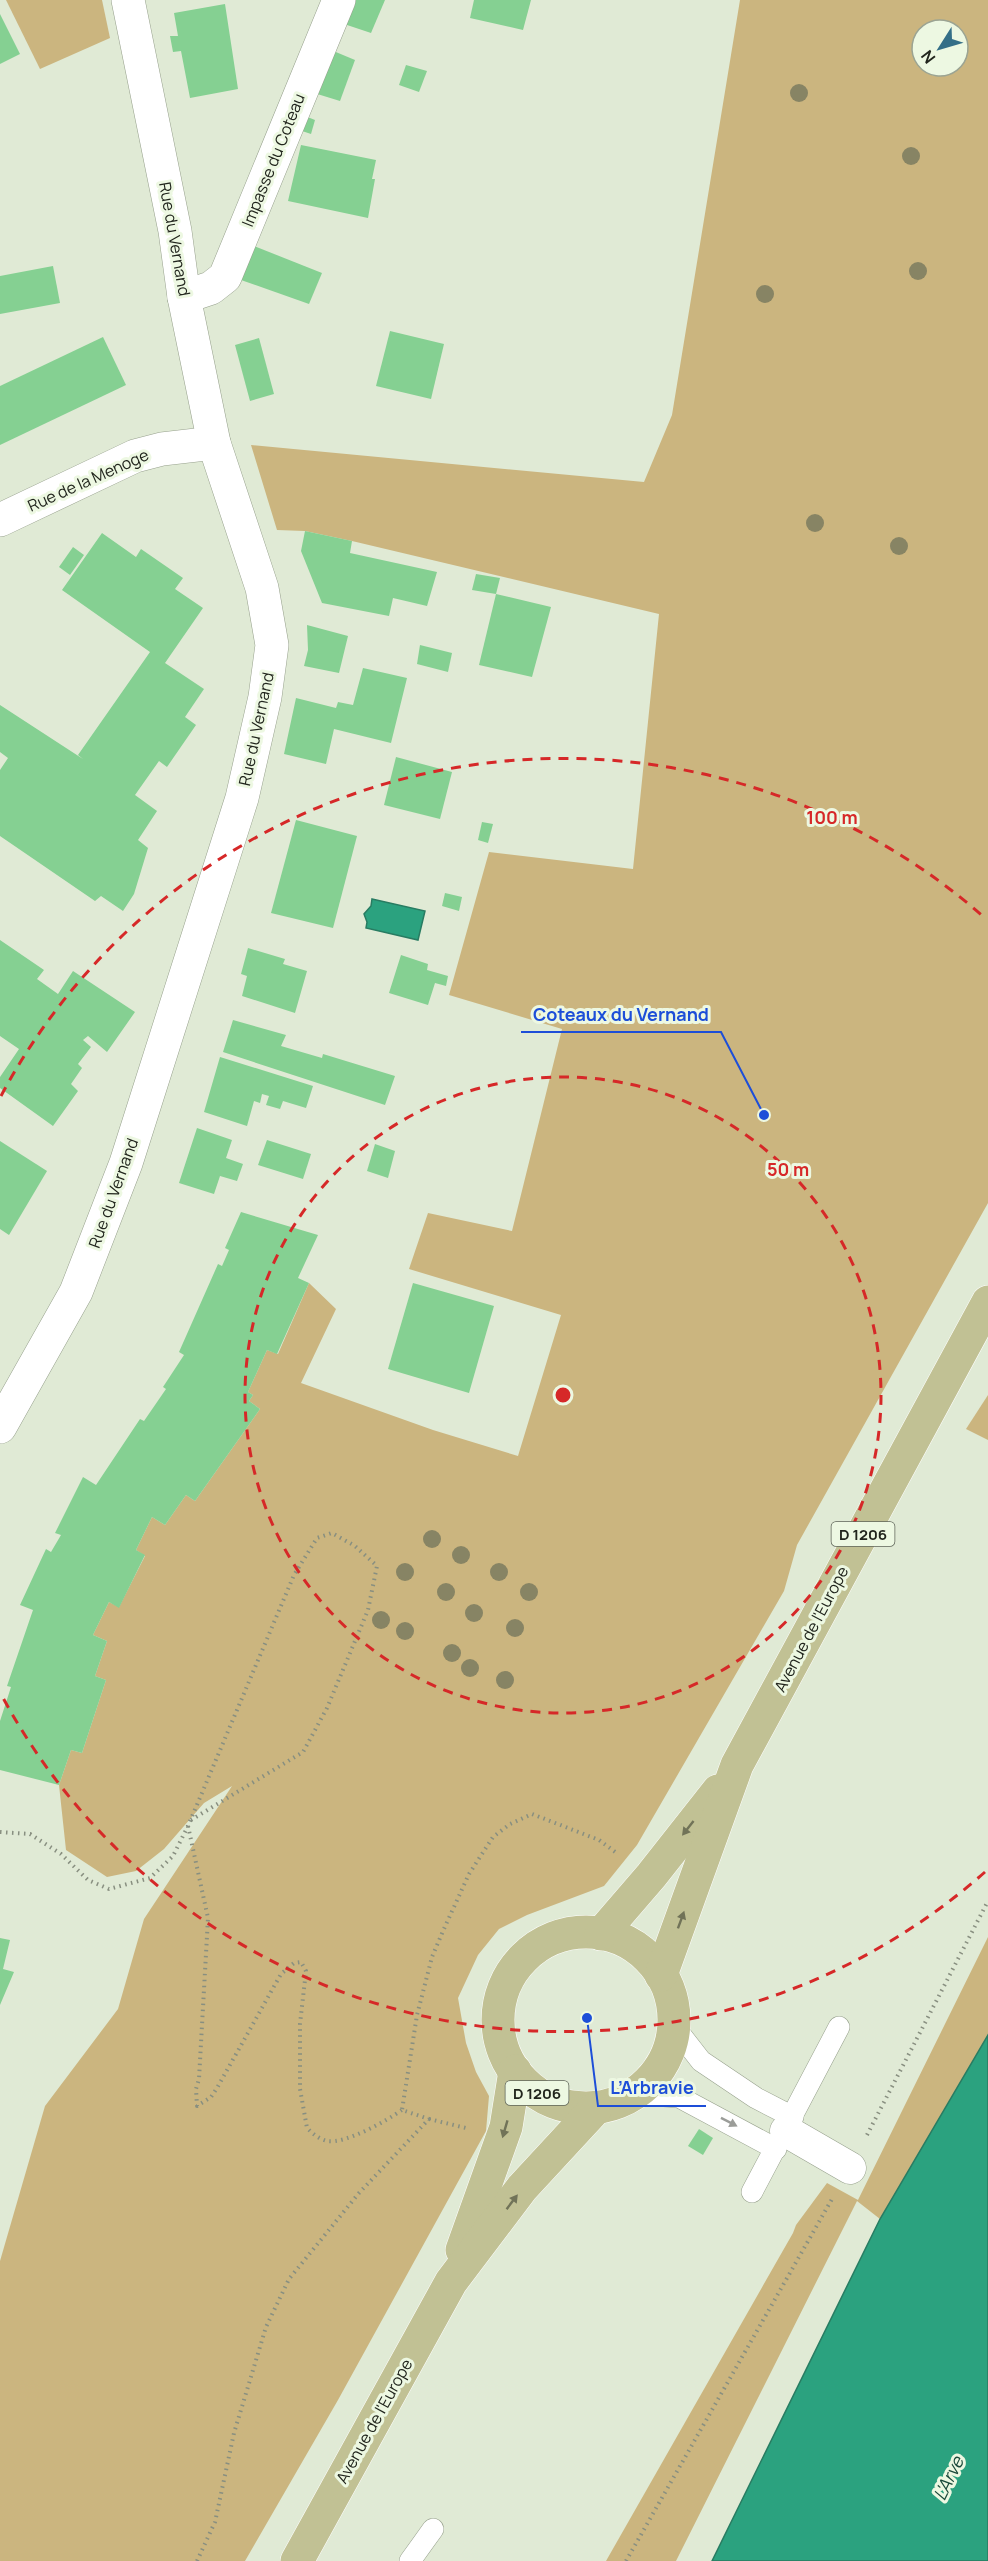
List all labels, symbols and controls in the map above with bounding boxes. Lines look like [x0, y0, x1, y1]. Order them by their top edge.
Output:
north arrow [910, 18, 970, 78]
text: N [916, 46, 940, 68]
street label: Impasse du Coteau [236, 90, 310, 230]
street label: Rue du Vernand [154, 180, 196, 298]
street label: Rue de la Menoge [24, 443, 152, 517]
street label: Rue du Vernand [233, 670, 279, 788]
text: 100 m [806, 805, 858, 829]
callout: Coteaux du Vernand [521, 996, 721, 1032]
text: Coteaux du Vernand [533, 1002, 709, 1026]
street label: Rue du Vernand [83, 1135, 143, 1251]
text: 50 m [767, 1157, 809, 1181]
centre of rings [553, 1385, 573, 1405]
road number: D 1206 [832, 1522, 894, 1546]
street label: Avenue de l'Europe [769, 1562, 853, 1696]
one-way arrow [682, 1820, 695, 1836]
one-way arrow [676, 1910, 686, 1928]
callout: L’Arbravie [598, 2070, 706, 2106]
text: L’Arbravie [610, 2075, 694, 2099]
road number: D 1206 [506, 2081, 568, 2105]
one-way arrow [720, 2117, 737, 2127]
one-way arrow [500, 2120, 509, 2138]
one-way arrow [505, 2194, 517, 2209]
street label: Avenue de l'Europe [331, 2355, 417, 2487]
water label: L'Arve [927, 2451, 969, 2504]

